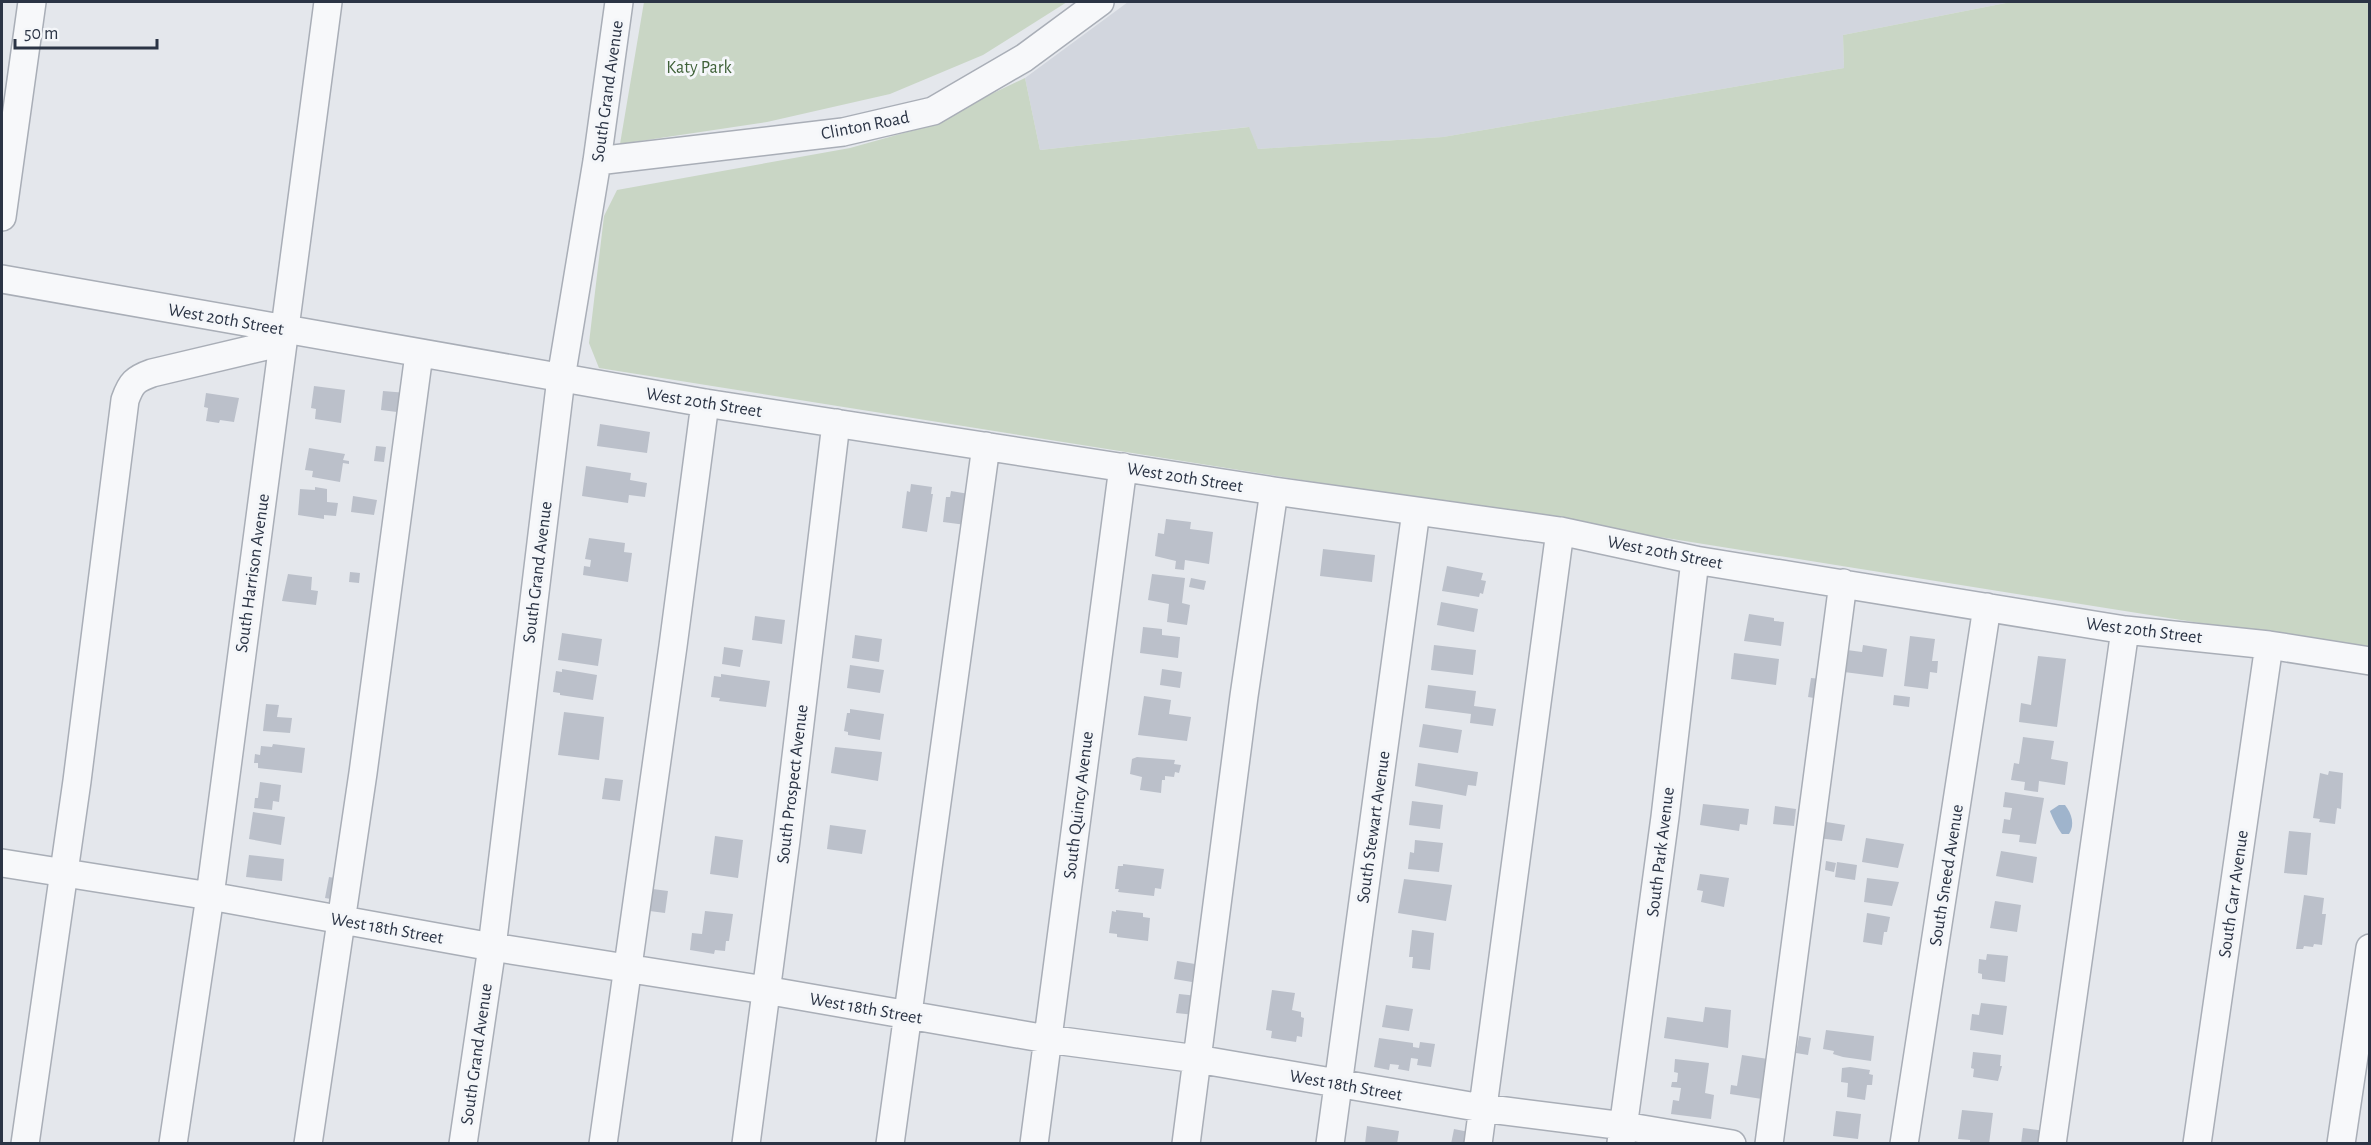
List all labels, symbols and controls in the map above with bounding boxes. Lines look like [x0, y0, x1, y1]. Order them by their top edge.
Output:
scale bar [15, 12, 158, 50]
street label: South Grand Avenue [589, 19, 627, 163]
text: 50 m [24, 25, 58, 43]
park label: Katy Park [666, 59, 733, 77]
street label: Clinton Road [819, 109, 911, 143]
street label: West 20th Street [167, 301, 285, 339]
street label: West 20th Street [645, 385, 763, 421]
street label: West 20th Street [1126, 460, 1244, 496]
street label: South Harrison Avenue [233, 492, 273, 654]
street label: South Grand Avenue [520, 500, 556, 644]
street label: West 20th Street [1606, 533, 1724, 573]
street label: West 20th Street [2085, 615, 2203, 647]
street label: South Prospect Avenue [774, 704, 812, 865]
street label: South Quincy Avenue [1061, 730, 1097, 880]
street label: South Stewart Avenue [1354, 750, 1394, 904]
street label: South Park Avenue [1644, 786, 1678, 918]
street label: South Sneed Avenue [1927, 803, 1967, 947]
street label: South Carr Avenue [2216, 829, 2252, 959]
street label: West 18th Street [329, 910, 445, 948]
street label: South Grand Avenue [458, 982, 496, 1126]
street label: West 18th Street [808, 990, 924, 1028]
street label: West 18th Street [1288, 1067, 1404, 1105]

